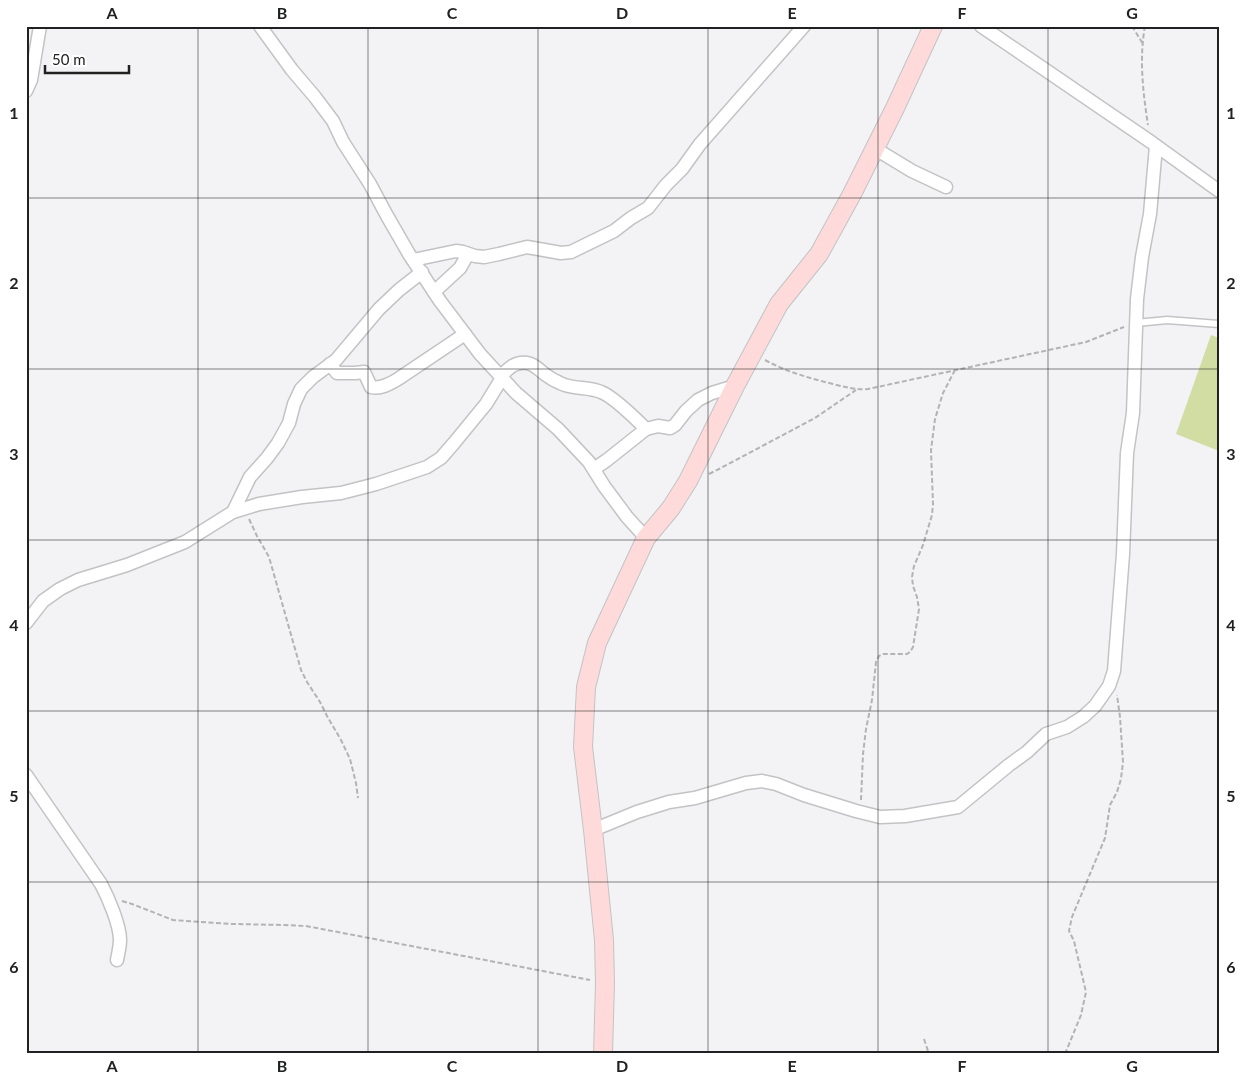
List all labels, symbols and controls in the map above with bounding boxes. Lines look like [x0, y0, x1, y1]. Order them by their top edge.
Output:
text: A [105, 3, 118, 22]
text: B [277, 3, 287, 22]
text: C [447, 3, 458, 22]
text: D [616, 3, 628, 22]
text: E [787, 3, 797, 22]
text: F [957, 3, 967, 22]
text: G [1126, 3, 1138, 22]
scale bar [45, 42, 129, 74]
text: 50 m [52, 50, 86, 68]
text: 1 [9, 103, 19, 122]
text: 1 [1226, 103, 1236, 122]
text: 2 [9, 273, 19, 292]
text: 2 [1226, 273, 1236, 292]
text: 3 [9, 444, 19, 463]
text: 3 [1226, 444, 1236, 463]
text: 4 [9, 615, 19, 634]
text: 4 [1226, 615, 1236, 634]
text: 5 [9, 786, 19, 805]
text: 5 [1226, 786, 1236, 805]
text: 6 [9, 957, 19, 976]
text: 6 [1226, 957, 1236, 976]
text: A [105, 1056, 118, 1075]
text: B [277, 1056, 287, 1075]
text: C [447, 1056, 458, 1075]
text: D [616, 1056, 628, 1075]
text: E [787, 1056, 797, 1075]
text: F [957, 1056, 967, 1075]
text: G [1126, 1056, 1138, 1075]

